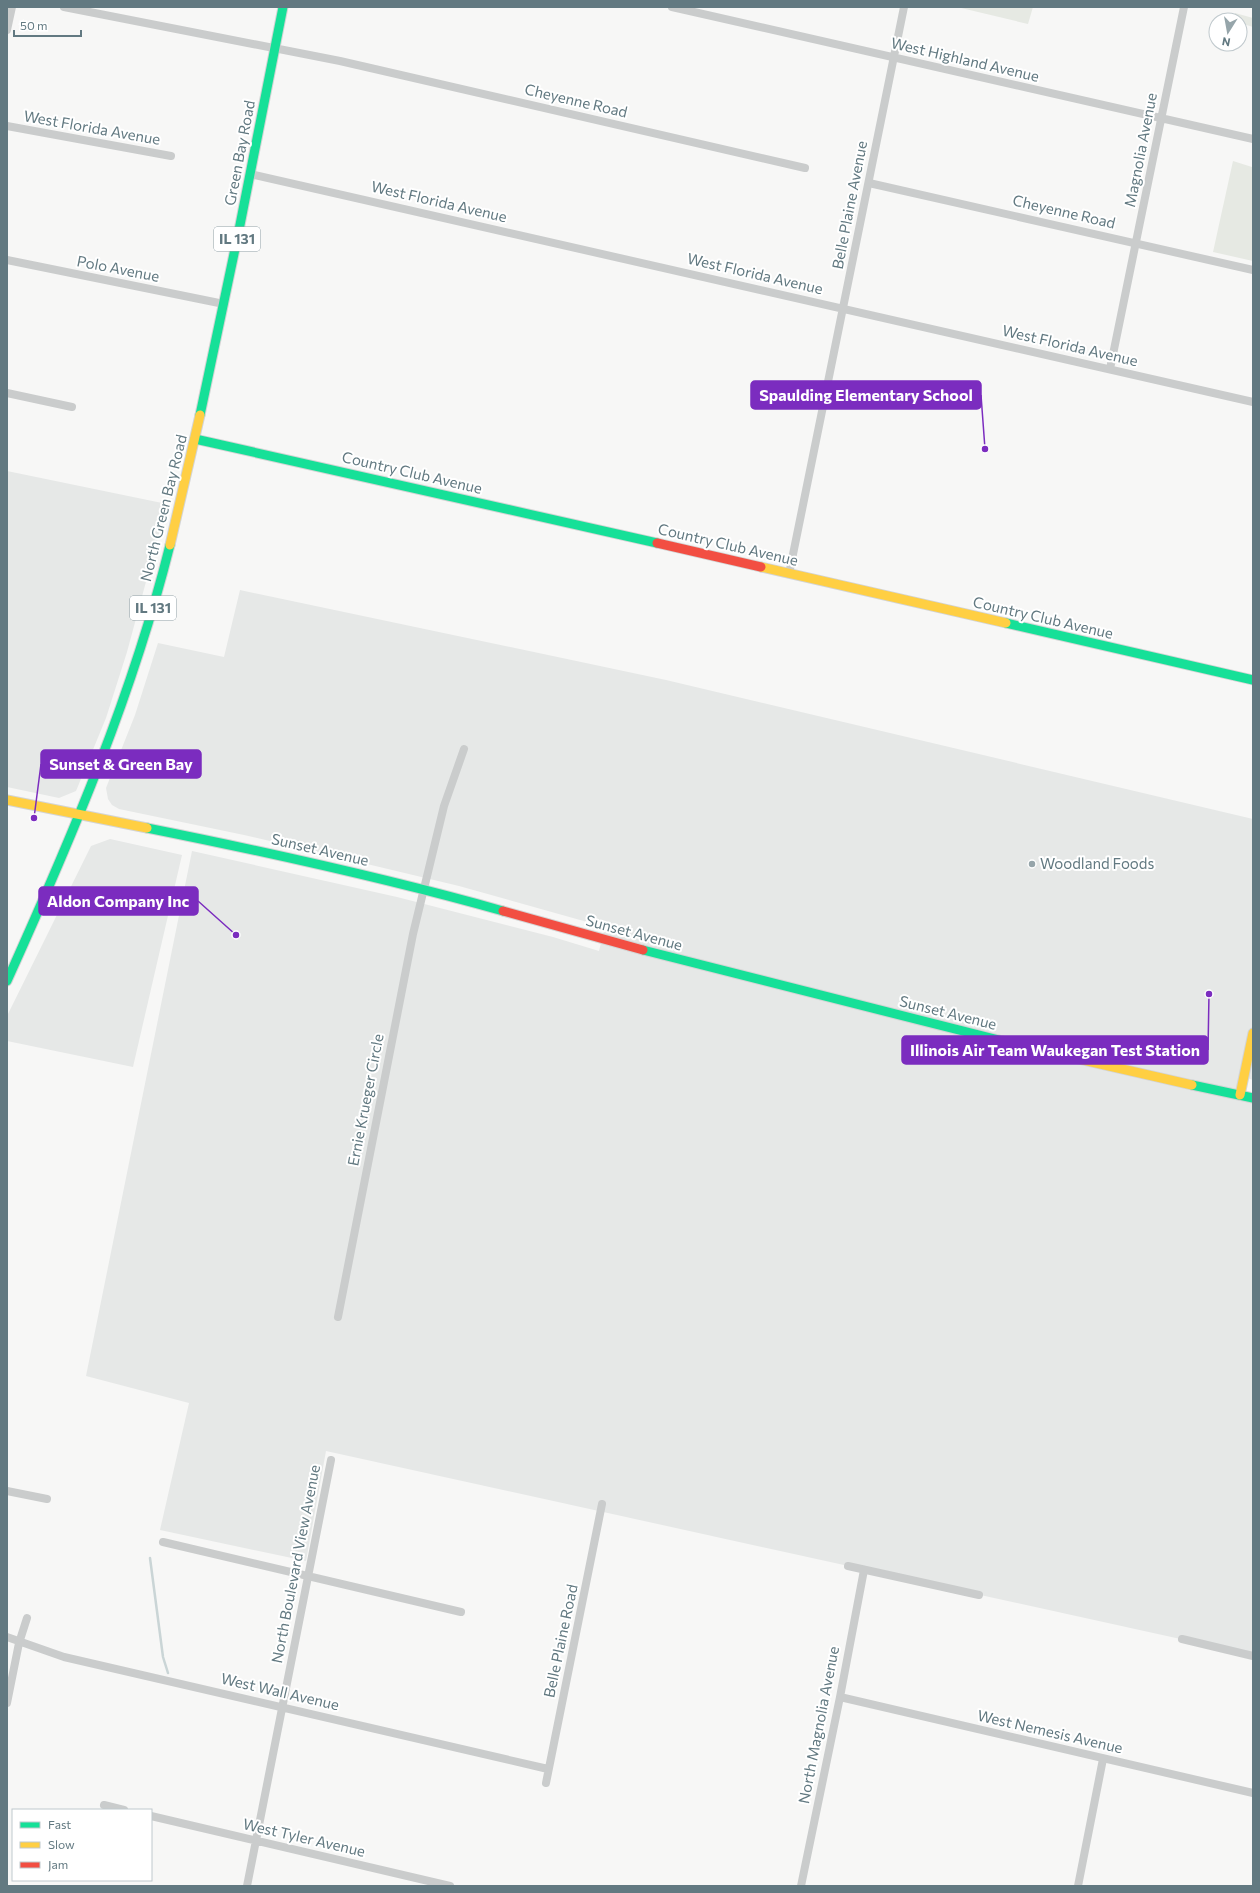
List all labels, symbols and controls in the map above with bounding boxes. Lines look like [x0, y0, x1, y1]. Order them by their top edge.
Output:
scale bar [14, 12, 81, 38]
north arrow [1208, 12, 1248, 52]
text: 50 m [20, 18, 48, 32]
street label: West Highland Avenue [889, 33, 1041, 85]
text: N [1221, 35, 1231, 49]
street label: Cheyenne Road [523, 79, 629, 121]
street label: Magnolia Avenue [1120, 91, 1160, 209]
street label: Green Bay Road [220, 99, 258, 207]
street label: West Florida Avenue [22, 106, 162, 148]
street label: Belle Plaine Avenue [828, 139, 870, 270]
street label: West Florida Avenue [370, 177, 509, 225]
street label: Cheyenne Road [1011, 190, 1117, 232]
road number: IL 131 [214, 227, 260, 251]
street label: West Florida Avenue [686, 249, 825, 297]
street label: Polo Avenue [75, 251, 161, 285]
street label: West Florida Avenue [1001, 321, 1140, 369]
callout: Spaulding Elementary School [751, 381, 981, 409]
text: Spaulding Elementary School [759, 385, 973, 404]
street label: North Green Bay Road [136, 432, 190, 583]
street label: Country Club Avenue [340, 447, 484, 497]
street label: Country Club Avenue [656, 519, 800, 569]
street label: Country Club Avenue [971, 592, 1115, 642]
road number: IL 131 [130, 596, 176, 620]
callout: Sunset & Green Bay [41, 750, 201, 778]
text: Sunset & Green Bay [49, 754, 193, 773]
street label: Sunset Avenue [270, 829, 371, 869]
place label: Woodland Foods [1040, 854, 1154, 872]
marker: Woodland Foods [1027, 859, 1037, 869]
callout: Aldon Company Inc [39, 887, 198, 915]
text: Aldon Company Inc [47, 891, 189, 910]
street label: Sunset Avenue [584, 910, 685, 954]
street label: Sunset Avenue [898, 991, 999, 1033]
street label: Ernie Krueger Circle [343, 1032, 387, 1167]
callout: Illinois Air Team Waukegan Test Station [902, 1036, 1208, 1064]
text: Illinois Air Team Waukegan Test Station [910, 1040, 1200, 1059]
street label: North Boulevard View Avenue [267, 1463, 323, 1665]
street label: Belle Plaine Road [539, 1583, 581, 1699]
street label: North Magnolia Avenue [794, 1644, 842, 1805]
street label: West Wall Avenue [219, 1669, 341, 1713]
street label: West Nemesis Avenue [976, 1706, 1125, 1757]
legend [12, 1809, 152, 1881]
street label: West Tyler Avenue [241, 1814, 367, 1860]
text: Fast [48, 1817, 71, 1831]
text: Slow [48, 1837, 75, 1851]
text: Jam [48, 1857, 68, 1872]

